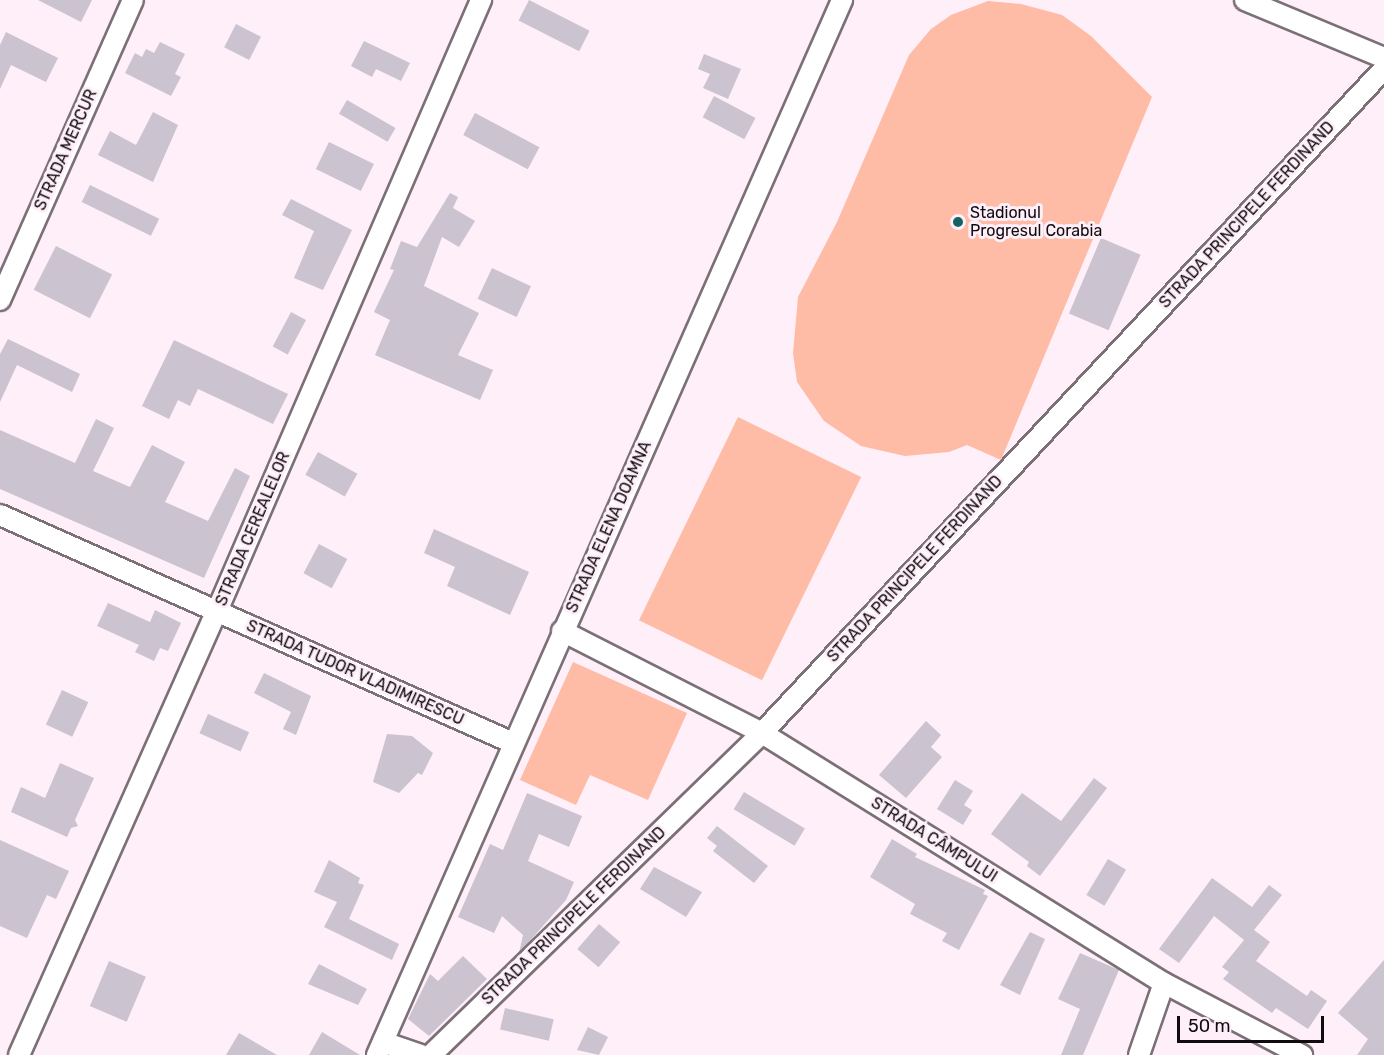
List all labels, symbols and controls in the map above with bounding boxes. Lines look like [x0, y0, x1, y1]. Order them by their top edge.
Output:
street label: STRADA MERCUR [31, 86, 101, 214]
street label: STRADA PRINCIPELE FERDINAND [1155, 118, 1339, 312]
place label: Stadionul Progresul Corabia [970, 203, 1102, 241]
marker: Stadionul Progresul Corabia [951, 215, 965, 229]
street label: STRADA ELENA DOAMNA [562, 438, 656, 616]
street label: STRADA CEREALELOR [212, 449, 294, 609]
street label: STRADA PRINCIPELE FERDINAND [823, 472, 1007, 666]
street label: STRADA TUDOR VLADIMIRESCU [243, 616, 467, 730]
street label: STRADA CÂMPULUI [867, 793, 1001, 887]
street label: STRADA PRINCIPELE FERDINAND [478, 823, 670, 1009]
scale bar [1180, 1004, 1327, 1042]
text: 50 m [1188, 1015, 1231, 1037]

